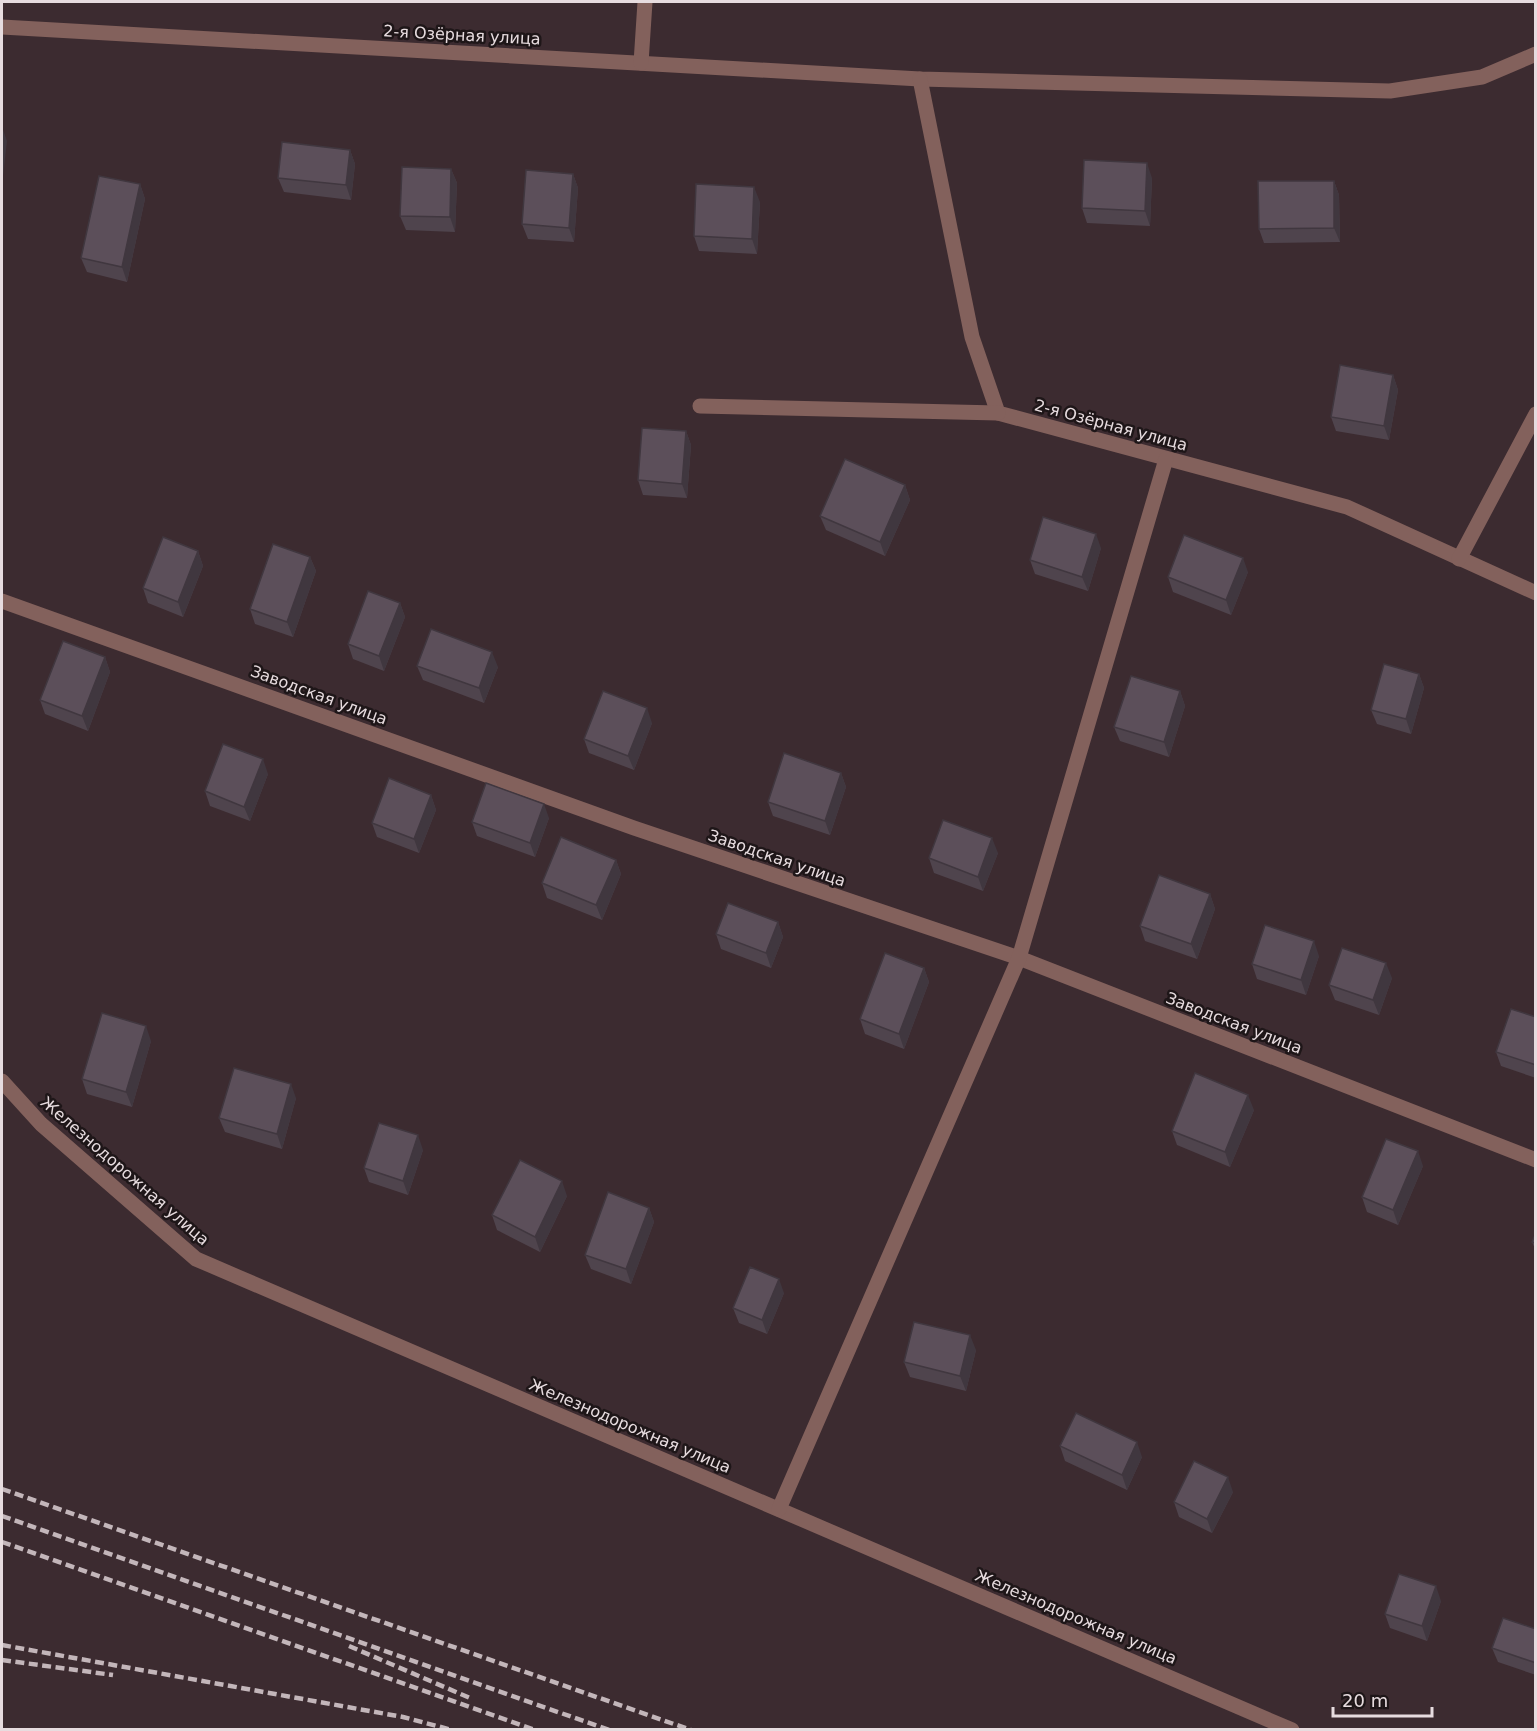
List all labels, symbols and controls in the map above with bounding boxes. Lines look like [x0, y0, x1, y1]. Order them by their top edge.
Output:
street label: 2-я Озёрная улица [383, 21, 541, 49]
street label: 2-я Озёрная улица [1032, 395, 1190, 455]
street label: Заводская улица [248, 661, 390, 729]
street label: Заводская улица [706, 826, 848, 890]
street label: Заводская улица [1163, 988, 1305, 1058]
street label: Железнодорожная улица [37, 1093, 213, 1249]
street label: Железнодорожная улица [526, 1375, 734, 1477]
street label: Железнодорожная улица [972, 1566, 1180, 1668]
scale bar [1333, 1680, 1432, 1718]
text: 20 m [1342, 1690, 1388, 1711]

